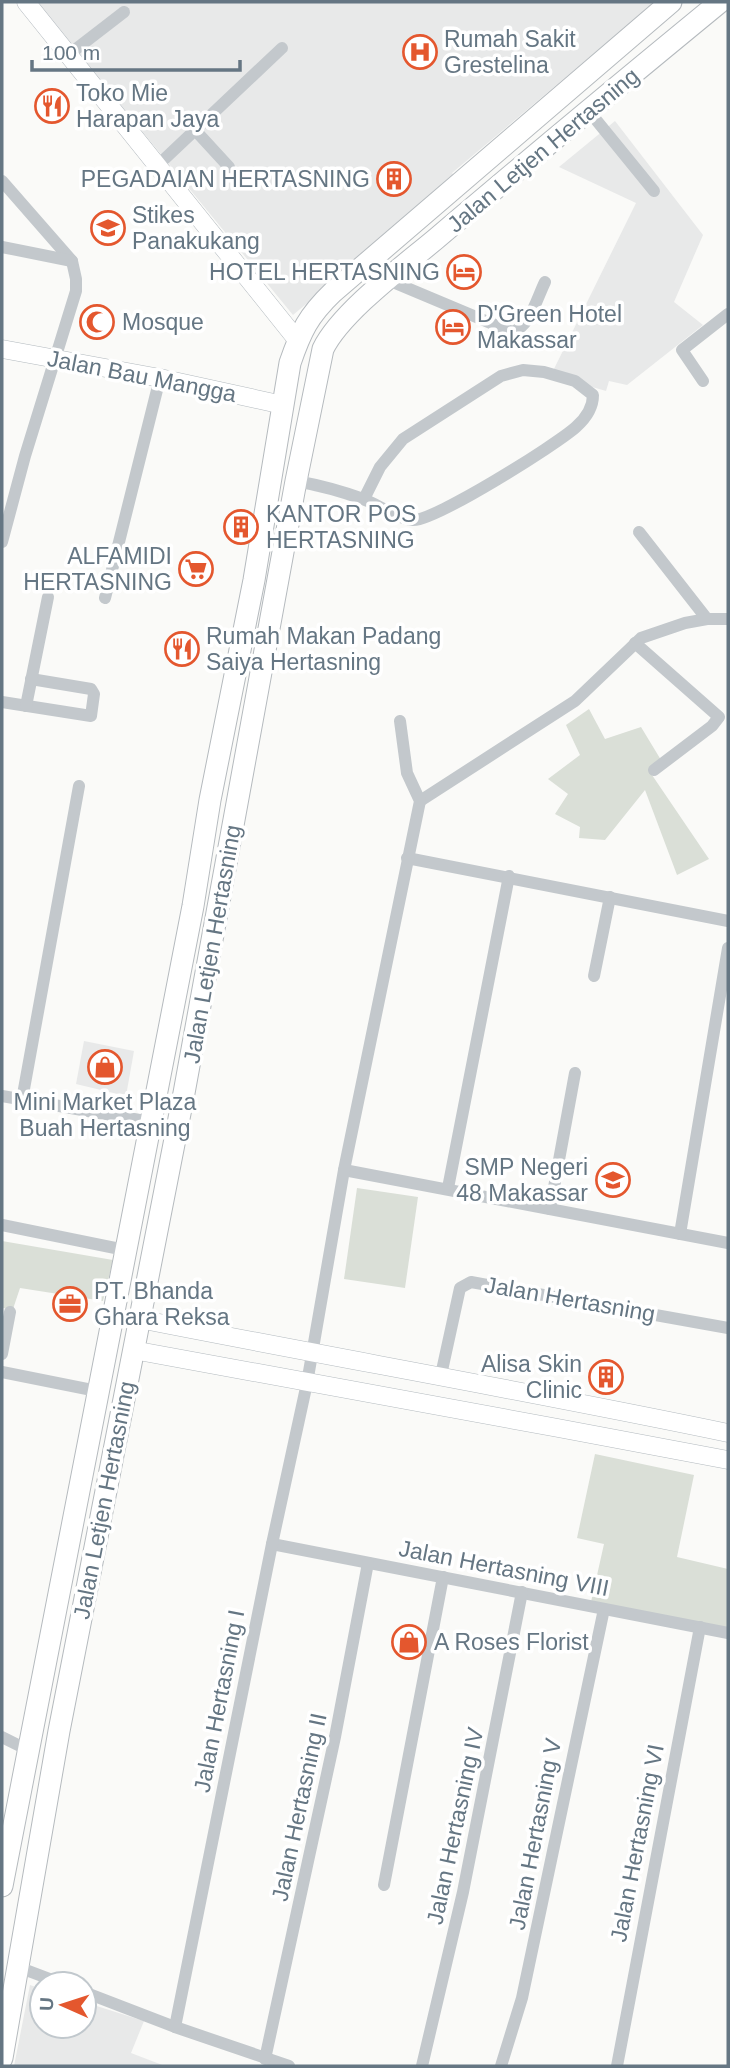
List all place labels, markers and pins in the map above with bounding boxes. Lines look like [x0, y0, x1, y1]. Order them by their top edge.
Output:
place label: Rumah Sakit Grestelina [444, 26, 576, 78]
hospital icon: Rumah Sakit Grestelina [401, 33, 439, 71]
place label: Toko Mie Harapan Jaya [76, 80, 219, 132]
restaurant icon: Toko Mie Harapan Jaya [33, 87, 71, 125]
building icon: PEGADAIAN HERTASNING [375, 160, 413, 198]
place label: PEGADAIAN HERTASNING [81, 166, 370, 192]
place label: Stikes Panakukang [132, 202, 260, 254]
school or university icon: Stikes Panakukang [89, 209, 127, 247]
hotel icon: HOTEL HERTASNING [445, 253, 483, 291]
place label: HOTEL HERTASNING [209, 259, 440, 285]
place label: D'Green Hotel Makassar [477, 301, 622, 353]
mosque icon: Mosque [78, 303, 116, 341]
hotel icon: D'Green Hotel Makassar [434, 308, 472, 346]
place label: Mosque [122, 309, 204, 335]
place label: KANTOR POS HERTASNING [266, 501, 416, 553]
building icon: KANTOR POS HERTASNING [222, 508, 260, 546]
place label: ALFAMIDI HERTASNING [23, 543, 172, 595]
supermarket icon: ALFAMIDI HERTASNING [177, 550, 215, 588]
place label: Rumah Makan Padang Saiya Hertasning [206, 623, 441, 675]
restaurant icon: Rumah Makan Padang Saiya Hertasning [163, 630, 201, 668]
shop icon: Mini Market Plaza Buah Hertasning [86, 1048, 124, 1086]
place label: Mini Market Plaza Buah Hertasning [14, 1089, 197, 1141]
place label: SMP Negeri 48 Makassar [456, 1154, 588, 1206]
school or university icon: SMP Negeri 48 Makassar [594, 1161, 632, 1199]
place label: PT. Bhanda Ghara Reksa [94, 1278, 230, 1330]
office icon: PT. Bhanda Ghara Reksa [51, 1285, 89, 1323]
place label: Alisa Skin Clinic [481, 1351, 582, 1403]
building icon: Alisa Skin Clinic [587, 1358, 625, 1396]
shop icon: A Roses Florist [390, 1623, 428, 1661]
place label: A Roses Florist [434, 1629, 589, 1655]

